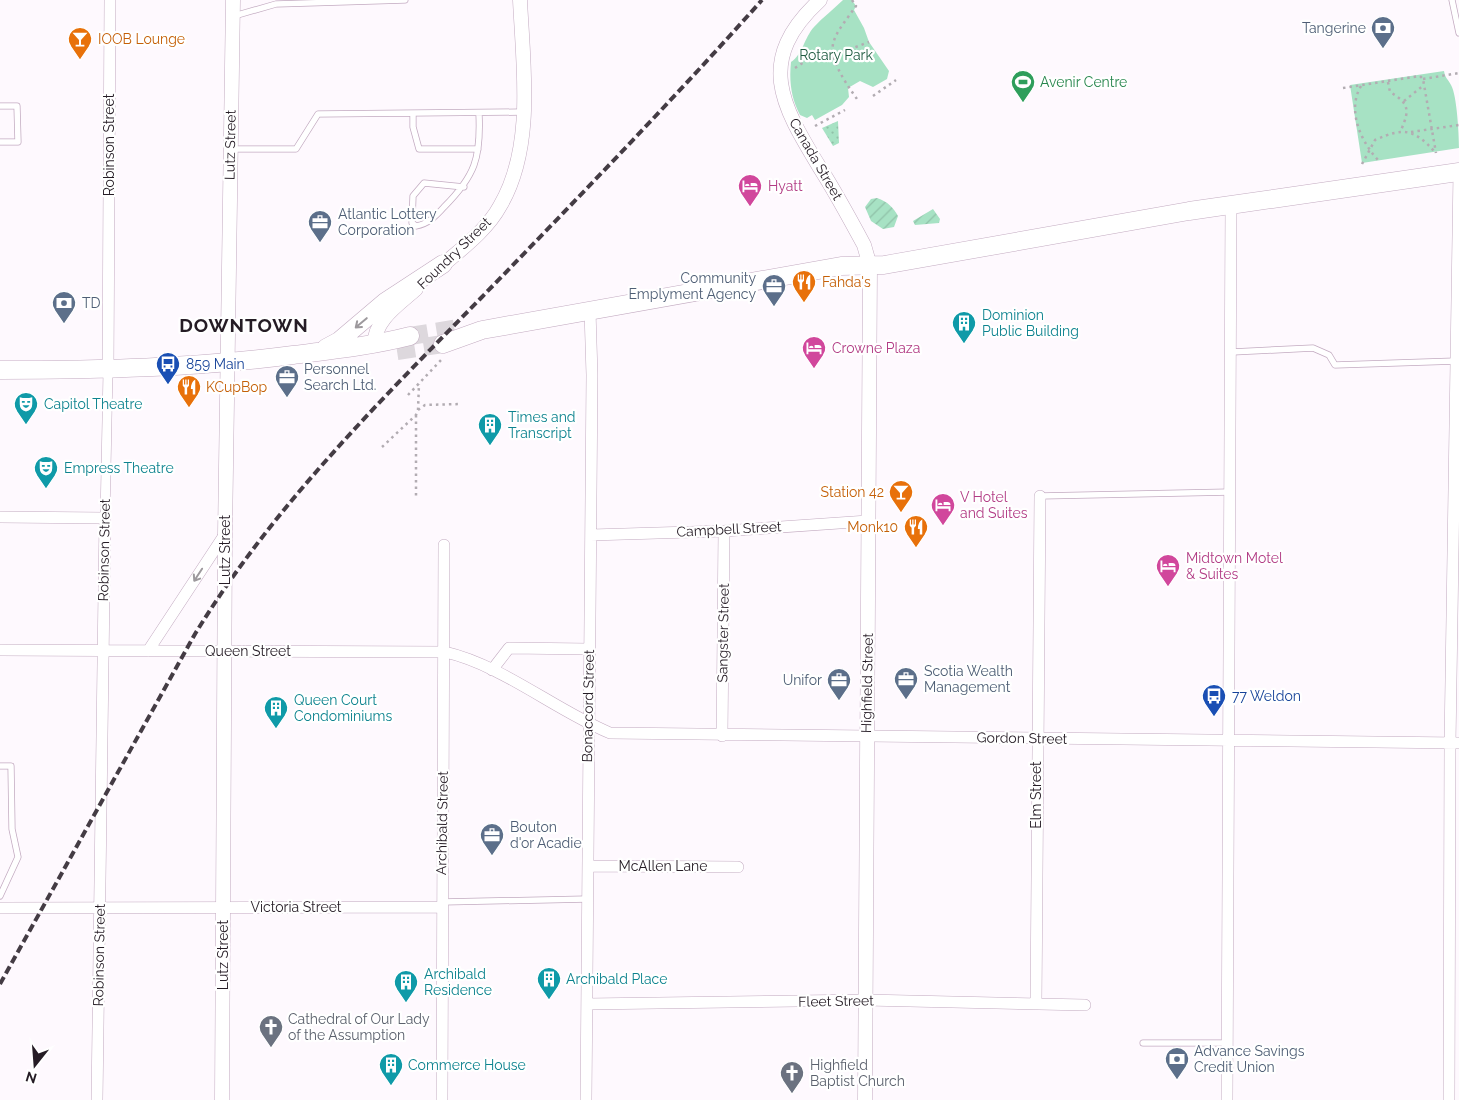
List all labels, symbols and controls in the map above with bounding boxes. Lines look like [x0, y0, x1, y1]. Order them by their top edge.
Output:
bank icon: Tangerine [1370, 15, 1396, 49]
place label: Tangerine [1302, 20, 1366, 36]
bar icon: IOOB Lounge [67, 26, 93, 60]
place label: IOOB Lounge [98, 31, 185, 47]
park label: Rotary Park [799, 47, 873, 63]
sports icon: Avenir Centre [1010, 69, 1036, 103]
place label: Avenir Centre [1040, 74, 1127, 90]
street label: Robinson Street [101, 93, 117, 196]
street label: Lutz Street [221, 109, 239, 180]
street label: Canada Street [786, 115, 846, 203]
hotel icon: Hyatt [737, 173, 763, 207]
place label: Hyatt [768, 178, 803, 194]
place label: Atlantic Lottery Corporation [338, 206, 437, 238]
office icon: Atlantic Lottery Corporation [307, 209, 333, 243]
street label: Foundry Street [414, 214, 494, 292]
restaurant icon: Fahda's [791, 269, 817, 303]
place label: Community Emplyment Agency [628, 270, 756, 302]
office icon: Community Emplyment Agency [761, 273, 787, 307]
place label: Fahda's [822, 274, 871, 290]
bank icon: TD [51, 290, 77, 324]
place label: TD [82, 295, 101, 311]
place label: Dominion Public Building [982, 307, 1079, 339]
building icon: Dominion Public Building [951, 310, 977, 344]
district label: DOWNTOWN [179, 314, 309, 336]
one-way arrow [355, 318, 368, 329]
hotel icon: Crowne Plaza [801, 335, 827, 369]
place label: Crowne Plaza [832, 340, 920, 356]
bus stop icon: 859 Main [155, 351, 181, 385]
place label: 859 Main [186, 356, 245, 372]
place label: Personnel Search Ltd. [304, 361, 376, 393]
office icon: Personnel Search Ltd. [274, 364, 300, 398]
restaurant icon: KCupBop [176, 374, 202, 408]
place label: KCupBop [206, 379, 268, 395]
theatre icon: Capitol Theatre [13, 391, 39, 425]
place label: Capitol Theatre [44, 396, 142, 412]
place label: Times and Transcript [508, 409, 576, 441]
building icon: Times and Transcript [477, 412, 503, 446]
theatre icon: Empress Theatre [33, 455, 59, 489]
place label: Empress Theatre [64, 460, 174, 476]
bar icon: Station 42 [888, 479, 914, 513]
place label: Station 42 [821, 484, 884, 500]
place label: V Hotel and Suites [960, 489, 1028, 521]
hotel icon: V Hotel and Suites [930, 492, 956, 526]
street label: Robinson Street [95, 498, 113, 601]
street label: Lutz Street [217, 514, 233, 585]
restaurant icon: Monk10 [903, 514, 929, 548]
street label: Campbell Street [676, 518, 782, 540]
place label: Monk10 [847, 519, 898, 535]
place label: Midtown Motel & Suites [1186, 550, 1283, 582]
hotel icon: Midtown Motel & Suites [1155, 553, 1181, 587]
one-way arrow [193, 568, 203, 582]
street label: Sangster Street [714, 583, 732, 683]
street label: Highfield Street [858, 632, 876, 733]
street label: Queen Street [205, 643, 291, 659]
street label: Bonaccord Street [579, 649, 597, 763]
place label: Scotia Wealth Management [924, 663, 1013, 695]
office icon: Scotia Wealth Management [893, 666, 919, 700]
office icon: Unifor [826, 667, 852, 701]
place label: Unifor [783, 672, 822, 688]
bus stop icon: 77 Weldon [1201, 683, 1227, 717]
place label: 77 Weldon [1232, 688, 1301, 704]
place label: Queen Court Condominiums [294, 692, 392, 724]
building icon: Queen Court Condominiums [263, 695, 289, 729]
street label: Gordon Street [977, 729, 1068, 747]
street label: Elm Street [1028, 761, 1044, 829]
street label: Archibald Street [433, 770, 451, 875]
place label: Bouton d'or Acadie [510, 819, 582, 851]
office icon: Bouton d'or Acadie [479, 822, 505, 856]
street label: McAllen Lane [619, 858, 707, 874]
street label: Victoria Street [250, 899, 342, 915]
street label: Robinson Street [90, 903, 108, 1006]
street label: Lutz Street [215, 919, 231, 990]
place label: Archibald Residence [424, 966, 492, 998]
building icon: Archibald Place [536, 966, 562, 1000]
building icon: Archibald Residence [393, 969, 419, 1003]
place label: Archibald Place [566, 971, 667, 987]
street label: Fleet Street [798, 992, 874, 1010]
place label: Cathedral of Our Lady of the Assumption [288, 1011, 430, 1043]
church icon: Cathedral of Our Lady of the Assumption [258, 1014, 284, 1048]
north arrow [10, 1040, 60, 1090]
place label: Advance Savings Credit Union [1194, 1043, 1305, 1075]
bank icon: Advance Savings Credit Union [1164, 1046, 1190, 1080]
building icon: Commerce House [378, 1052, 404, 1086]
place label: Commerce House [408, 1057, 526, 1073]
place label: Highfield Baptist Church [810, 1057, 905, 1089]
church icon: Highfield Baptist Church [779, 1060, 805, 1094]
text: N [24, 1068, 39, 1087]

